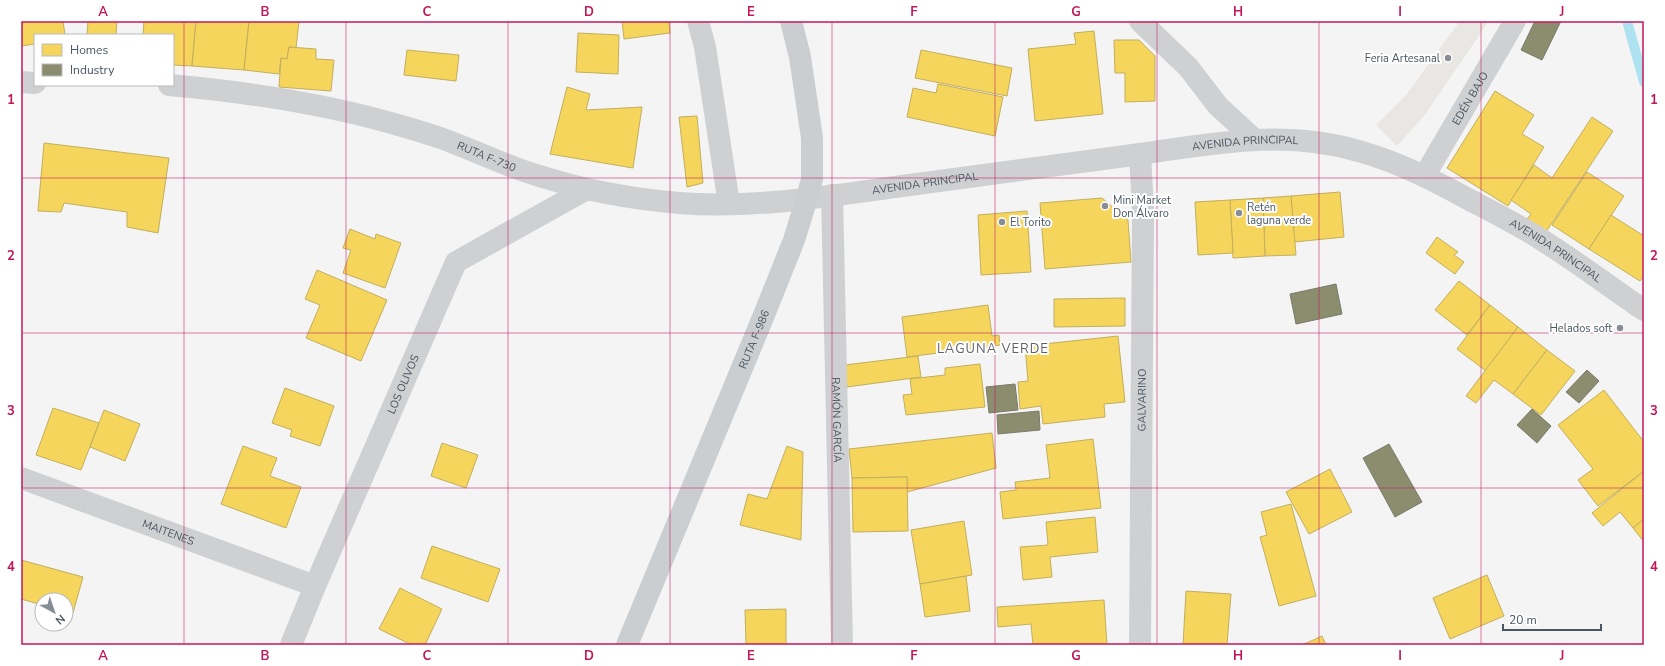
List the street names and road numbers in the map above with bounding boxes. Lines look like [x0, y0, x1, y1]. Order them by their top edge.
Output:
street label: EDÉN BAJO [1449, 69, 1492, 128]
street label: AVENIDA PRINCIPAL [1191, 133, 1299, 154]
street label: RUTA F-730 [455, 138, 519, 176]
street label: AVENIDA PRINCIPAL [871, 169, 979, 198]
street label: AVENIDA PRINCIPAL [1507, 215, 1605, 286]
street label: RUTA F-986 [735, 307, 773, 371]
street label: LOS OLIVOS [384, 352, 423, 416]
street label: GALVARINO [1134, 369, 1150, 431]
street label: RAMÓN GARCÍA [828, 377, 846, 463]
street label: MAITENES [140, 516, 197, 549]

